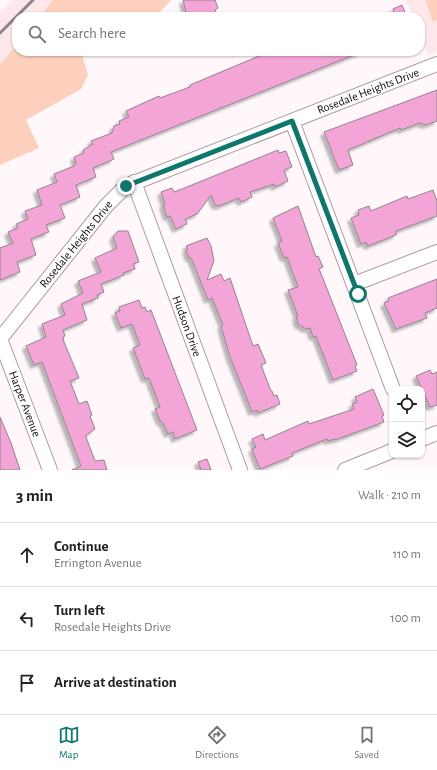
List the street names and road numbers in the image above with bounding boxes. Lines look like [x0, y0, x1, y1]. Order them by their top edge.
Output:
street label: Rosedale Heights Drive [315, 66, 421, 116]
street label: Rosedale Heights Drive [37, 198, 115, 290]
street label: Hudson Drive [170, 294, 204, 358]
street label: Harper Avenue [7, 369, 43, 439]

